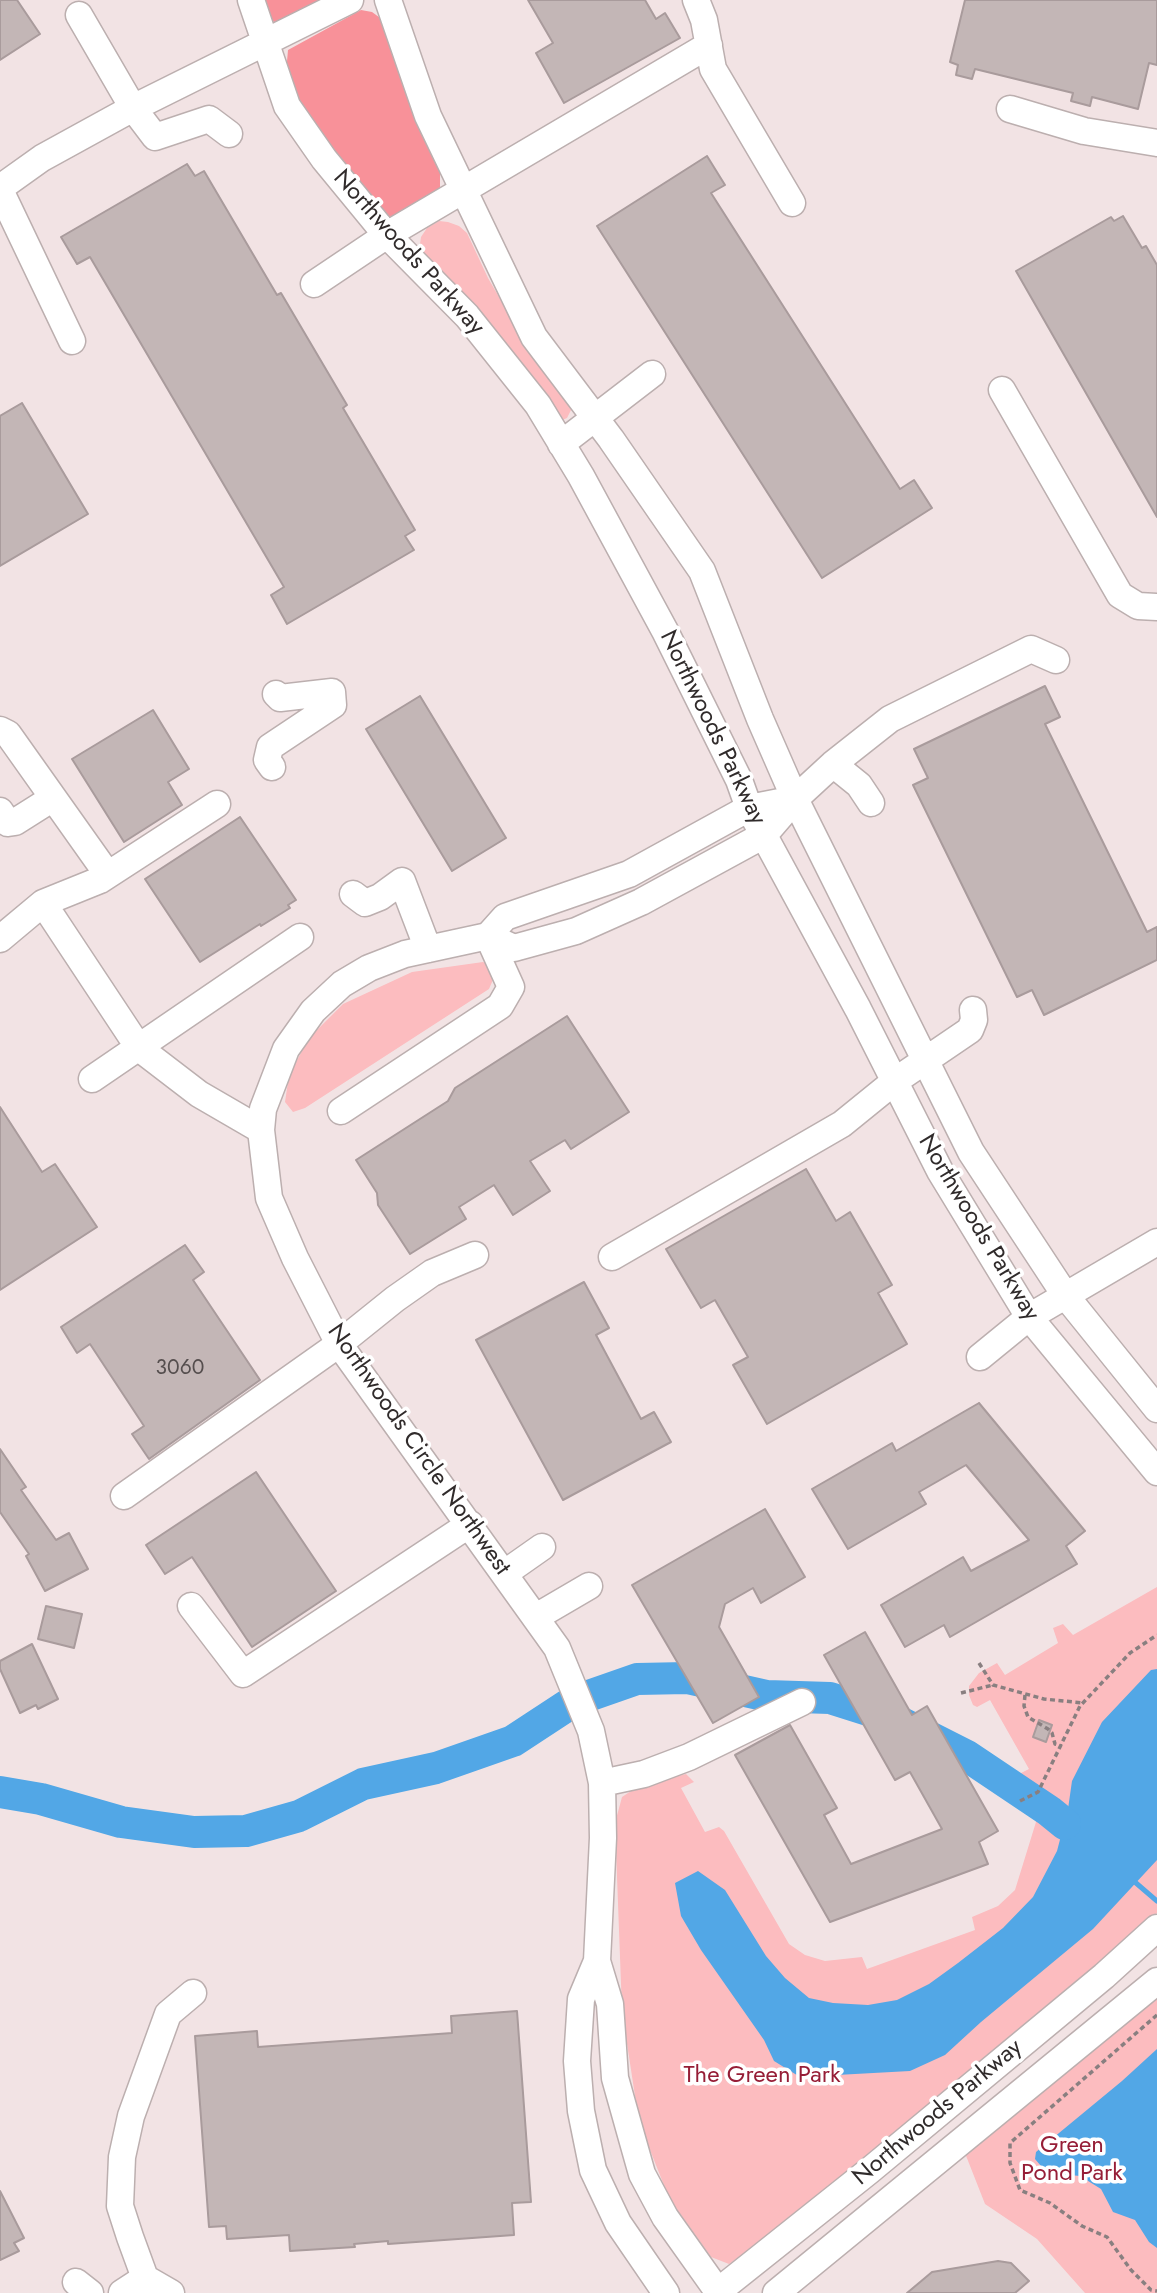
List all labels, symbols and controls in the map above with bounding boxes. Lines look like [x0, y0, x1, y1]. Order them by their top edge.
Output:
street label: Northwoods Parkway [326, 164, 490, 342]
street label: Northwoods Parkway [653, 626, 771, 830]
street label: Northwoods Parkway [911, 1130, 1045, 1326]
street label: Northwoods Circle Northwest [320, 1319, 516, 1581]
house number: 3060 [156, 1356, 204, 1382]
street label: Northwoods Parkway [847, 2034, 1029, 2192]
park label: The Green Park [683, 2062, 841, 2090]
park label: Green Pond Park [1021, 2132, 1123, 2188]

